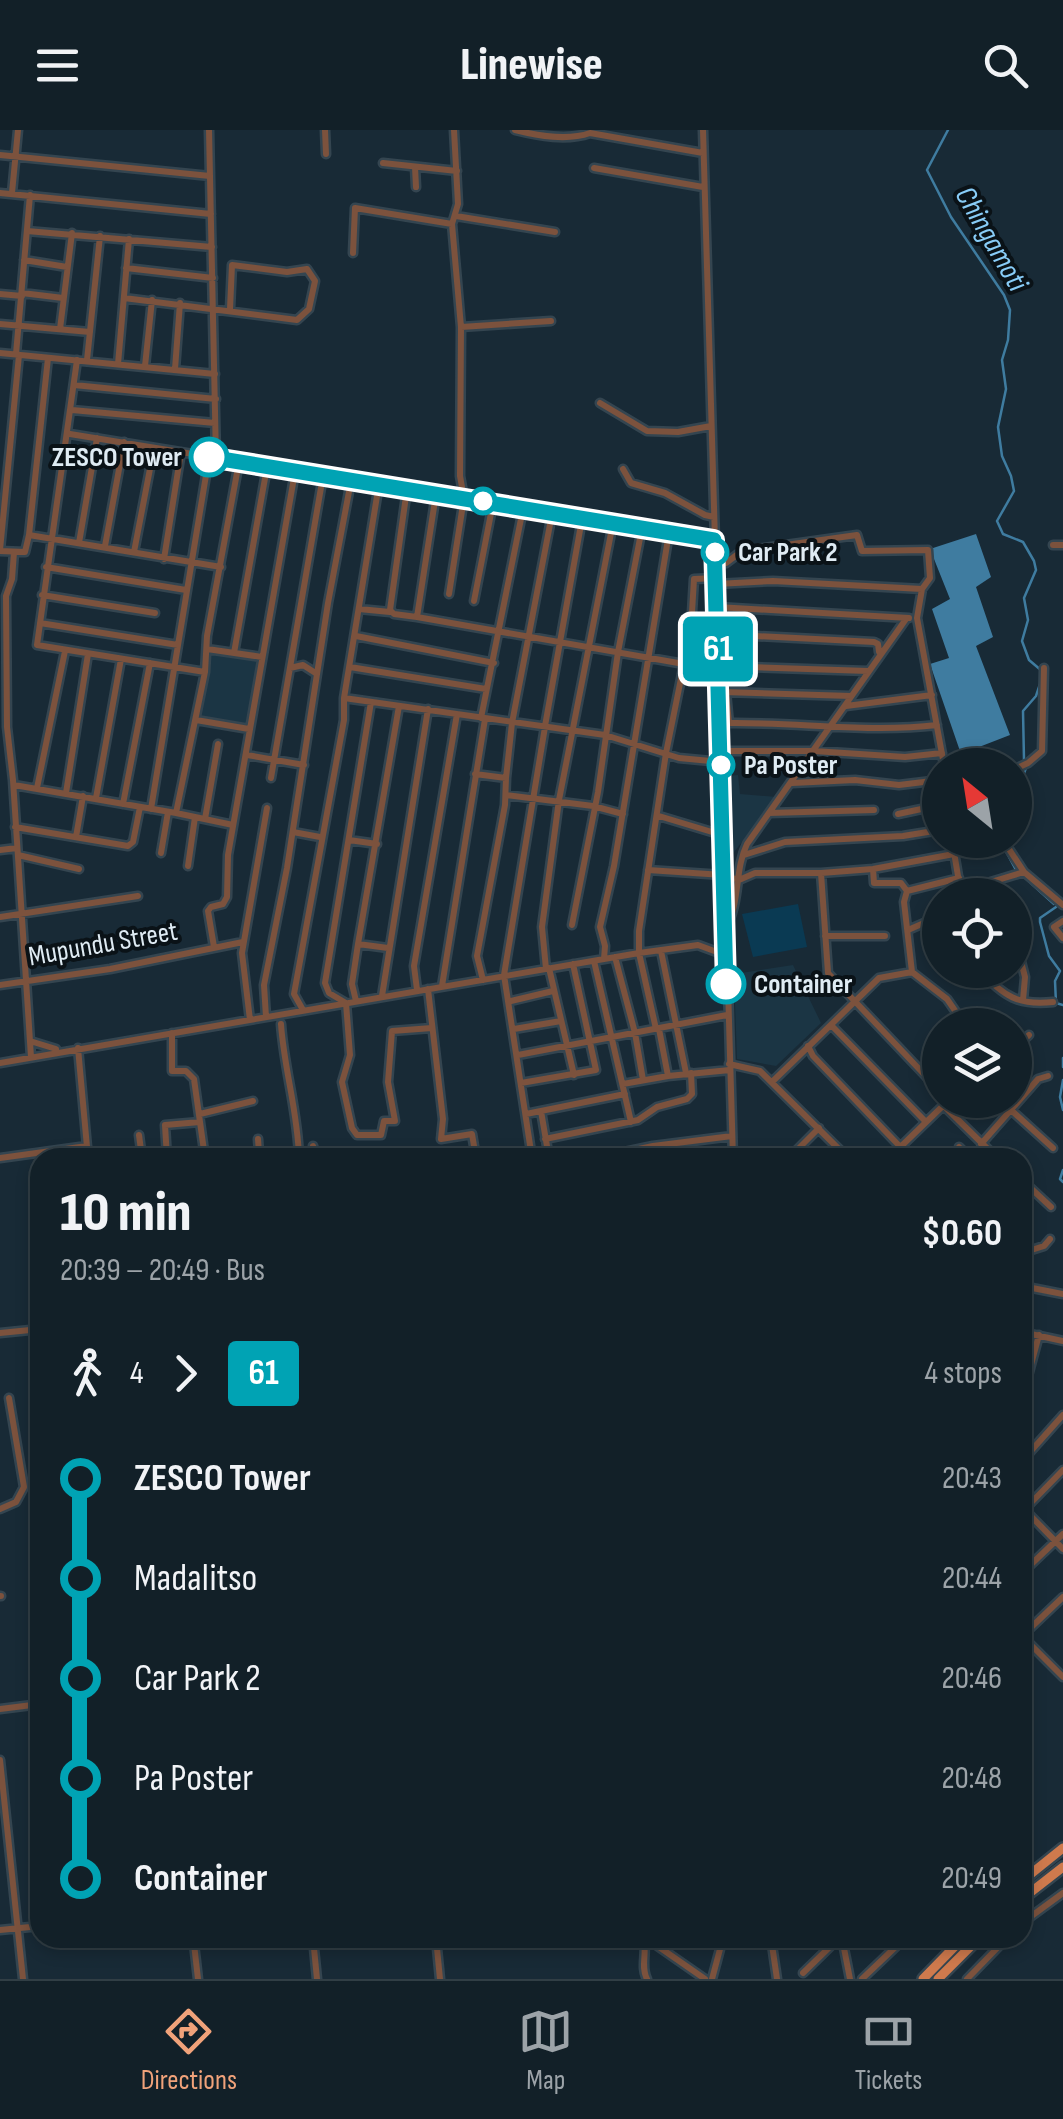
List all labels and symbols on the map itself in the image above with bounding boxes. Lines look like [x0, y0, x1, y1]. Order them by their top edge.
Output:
water label: Chingamoti [947, 180, 1036, 299]
marker: ZESCO Tower [190, 438, 228, 476]
place label: ZESCO Tower [52, 441, 182, 474]
unlabelled marker [470, 488, 496, 514]
place label: Car Park 2 [738, 536, 837, 569]
marker: Car Park 2 [702, 539, 728, 565]
line badge: 61 [673, 616, 763, 682]
north arrow [922, 748, 1032, 858]
place label: Pa Poster [744, 749, 838, 782]
marker: Pa Poster [708, 752, 734, 778]
street label: Mupundu Street [26, 915, 180, 973]
marker: Container [707, 965, 745, 1003]
place label: Container [754, 968, 853, 1001]

